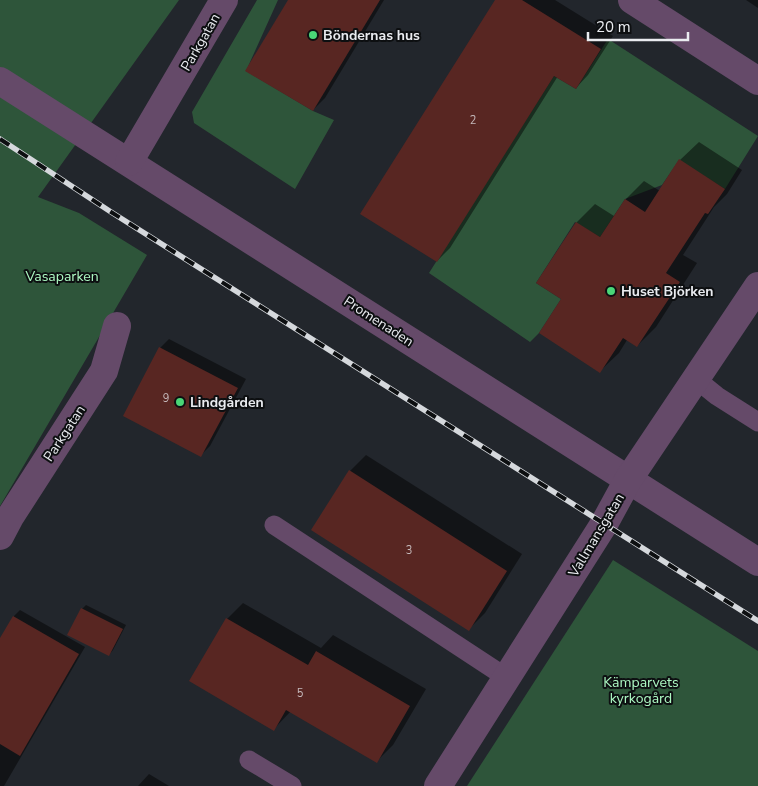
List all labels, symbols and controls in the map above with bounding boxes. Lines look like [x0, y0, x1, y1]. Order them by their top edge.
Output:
street label: Parkgatan [176, 10, 225, 75]
scale bar [588, 10, 688, 42]
text: 20 m [596, 17, 631, 37]
place label: Böndernas hus [323, 26, 420, 45]
marker: Böndernas hus [307, 29, 319, 41]
house number: 2 [470, 113, 476, 128]
park label: Vasaparken [24, 267, 99, 286]
place label: Huset Björken [621, 282, 713, 301]
marker: Huset Björken [605, 285, 617, 297]
street label: Promenaden [340, 292, 417, 351]
house number: 9 [163, 391, 169, 406]
place label: Lindgården [190, 393, 264, 412]
marker: Lindgården [174, 396, 186, 408]
street label: Parkgatan [39, 401, 90, 465]
street label: Vallmansgatan [563, 490, 629, 582]
house number: 3 [406, 543, 412, 558]
park label: Kämparvets kyrkogård [603, 673, 679, 708]
house number: 5 [297, 686, 304, 701]

